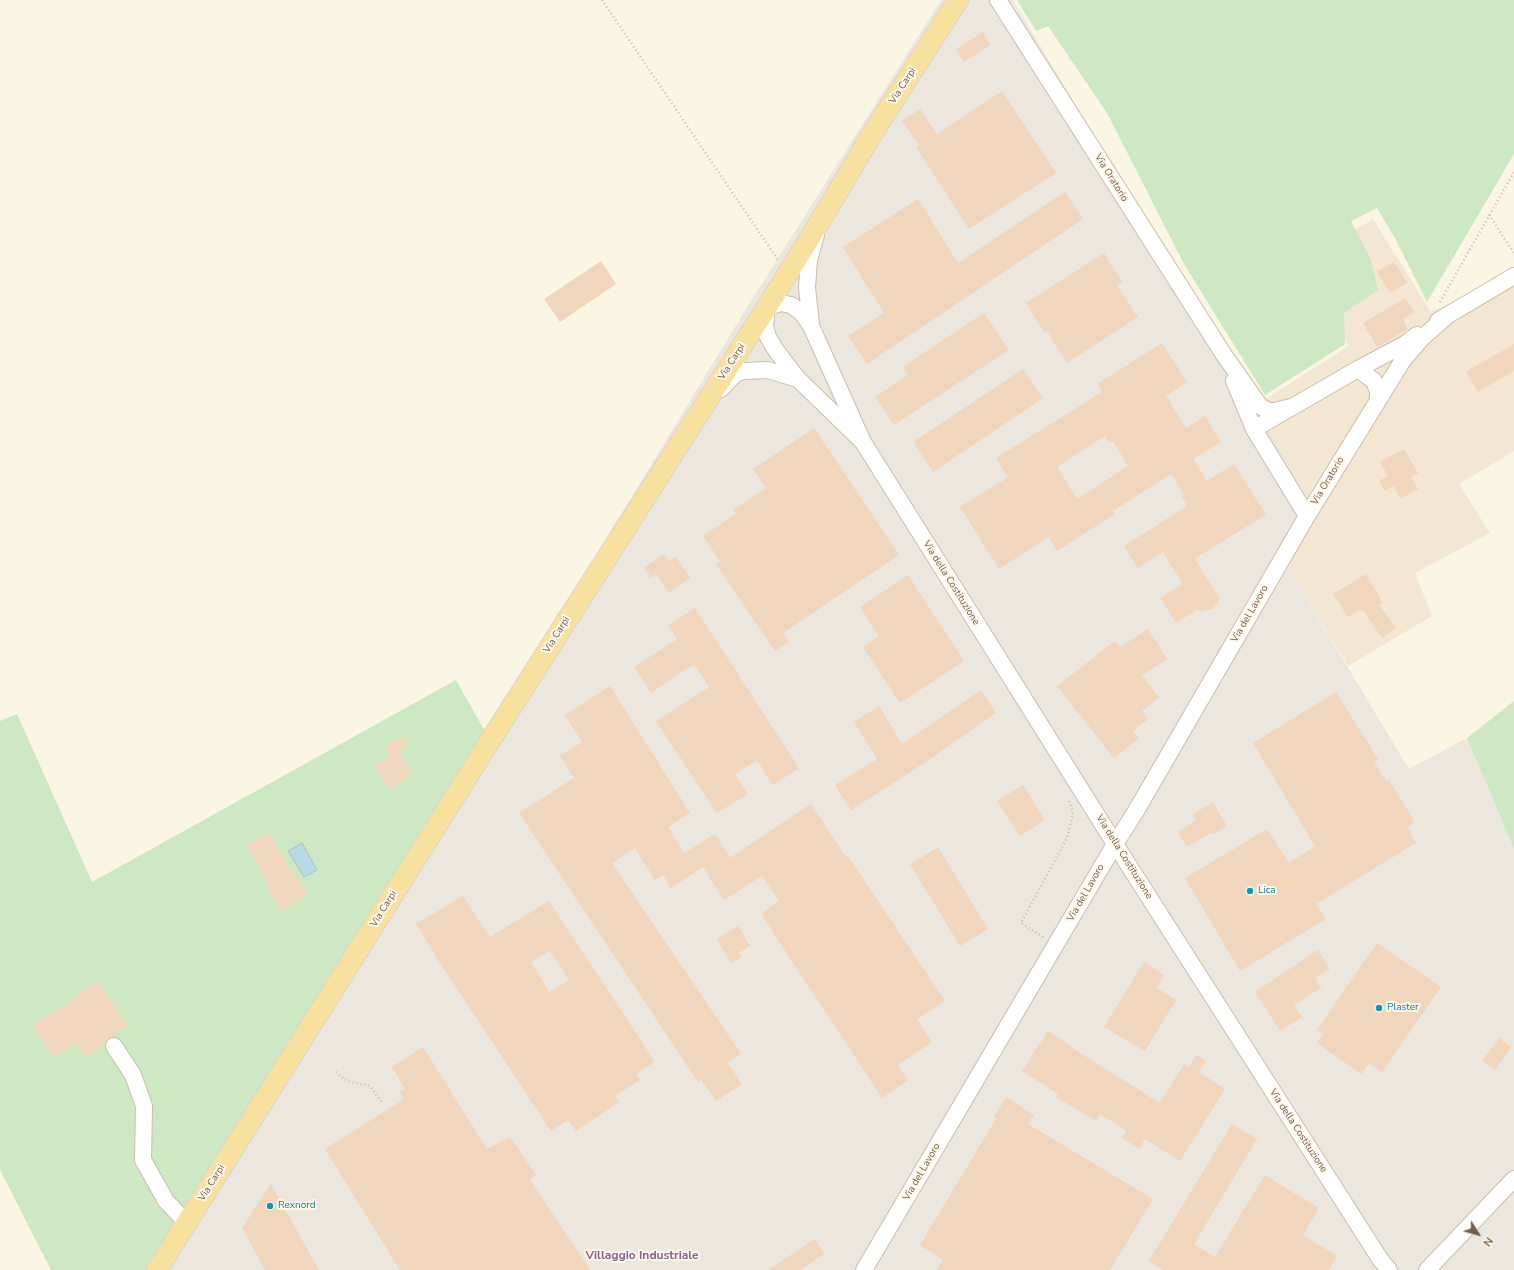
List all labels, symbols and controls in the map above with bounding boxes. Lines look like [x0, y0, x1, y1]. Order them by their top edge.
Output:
street label: Via Carpi [887, 66, 919, 106]
street label: Via Oratorio [1092, 152, 1130, 204]
street label: Via Carpi [716, 342, 748, 382]
street label: Via Oratorio [1309, 455, 1347, 507]
street label: Via della Costituzione [920, 539, 982, 627]
street label: Via del Lavoro [1229, 583, 1271, 645]
street label: Via Carpi [541, 615, 573, 655]
street label: Via della Costituzione [1093, 813, 1155, 901]
street label: Via del Lavoro [1065, 862, 1107, 924]
place label: Lica [1258, 885, 1276, 897]
marker: Lica [1245, 886, 1255, 896]
street label: Via Carpi [368, 889, 400, 929]
place label: Plaster [1387, 1002, 1419, 1014]
marker: Plaster [1374, 1003, 1384, 1013]
street label: Via della Costituzione [1267, 1087, 1329, 1175]
street label: Via del Lavoro [901, 1141, 943, 1203]
street label: Via Carpi [196, 1163, 228, 1203]
place label: Rexnord [278, 1200, 316, 1212]
marker: Rexnord [265, 1201, 275, 1211]
north arrow [1458, 1214, 1498, 1254]
text: N [1480, 1234, 1496, 1249]
district label: Villaggio Industriale [585, 1249, 699, 1263]

